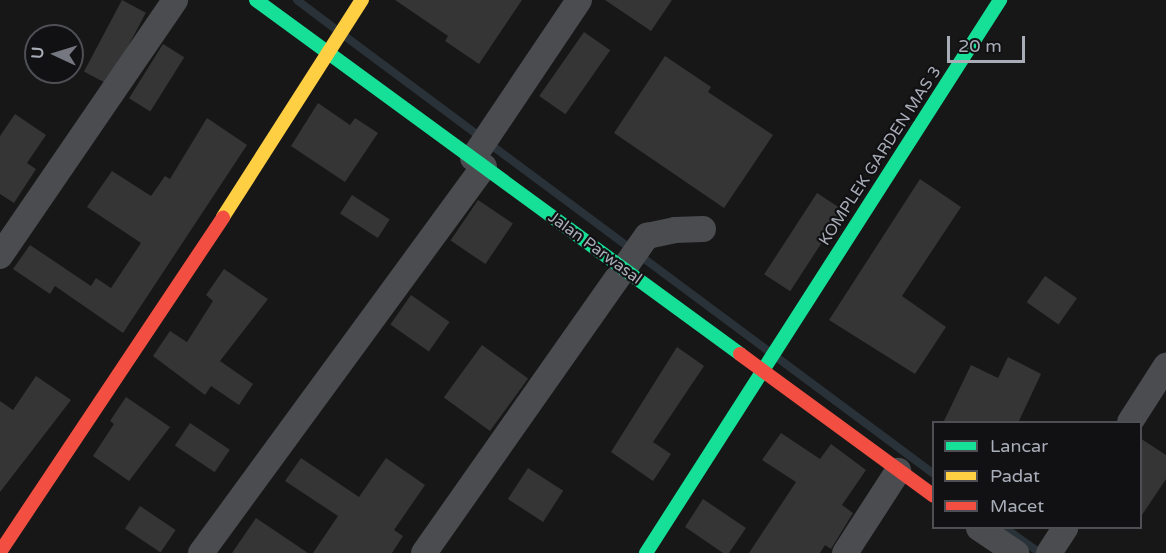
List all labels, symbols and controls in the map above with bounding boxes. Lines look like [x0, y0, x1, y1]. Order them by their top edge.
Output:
north arrow [24, 24, 84, 84]
scale bar [950, 24, 1028, 62]
text: 20 m [958, 35, 1002, 57]
text: U [28, 46, 48, 60]
street label: KOMPLEK GARDEN MAS 3 [815, 63, 945, 249]
street label: Jalan Parwasal [544, 208, 646, 288]
legend [932, 421, 1142, 529]
text: Lancar [990, 435, 1048, 457]
text: Padat [990, 465, 1040, 487]
text: Macet [990, 495, 1044, 517]

